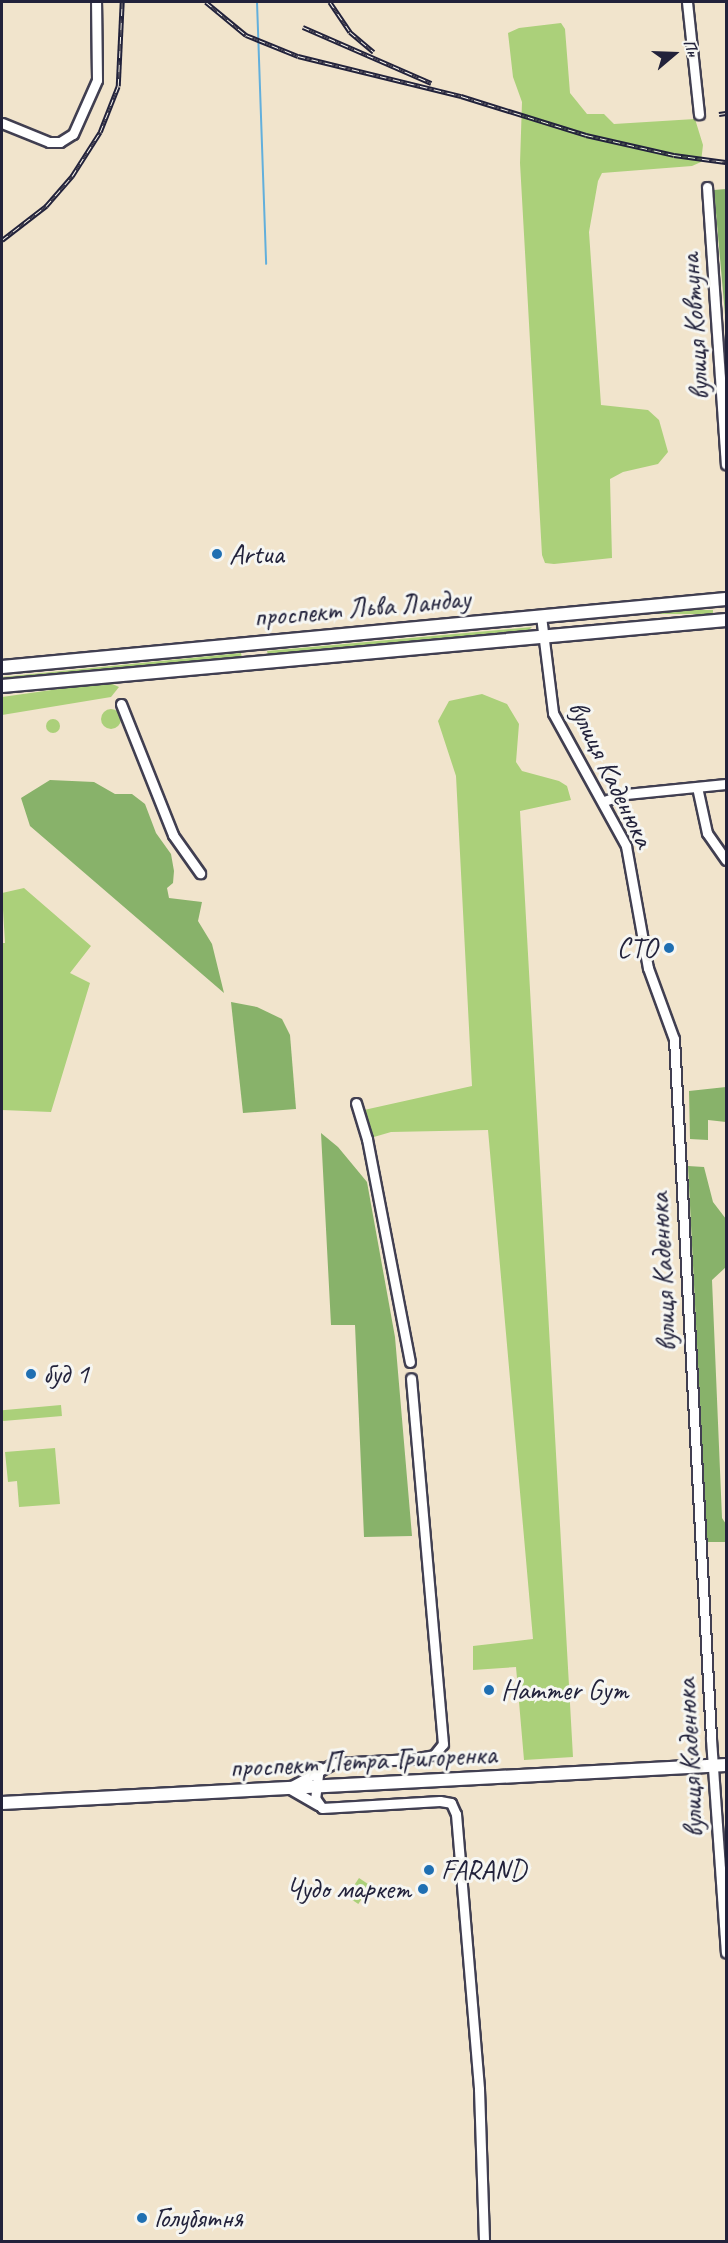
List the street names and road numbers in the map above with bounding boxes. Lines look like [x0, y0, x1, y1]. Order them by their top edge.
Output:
street label: вулиця Ковтуна [673, 253, 717, 401]
street label: проспект Льва Ландау [252, 582, 472, 634]
street label: вулиця Каденюка [561, 695, 661, 853]
street label: вулиця Каденюка [642, 1192, 684, 1352]
street label: вулиця Каденюка [669, 1678, 711, 1838]
street label: проспект Петра Григоренка [231, 1737, 495, 1785]

